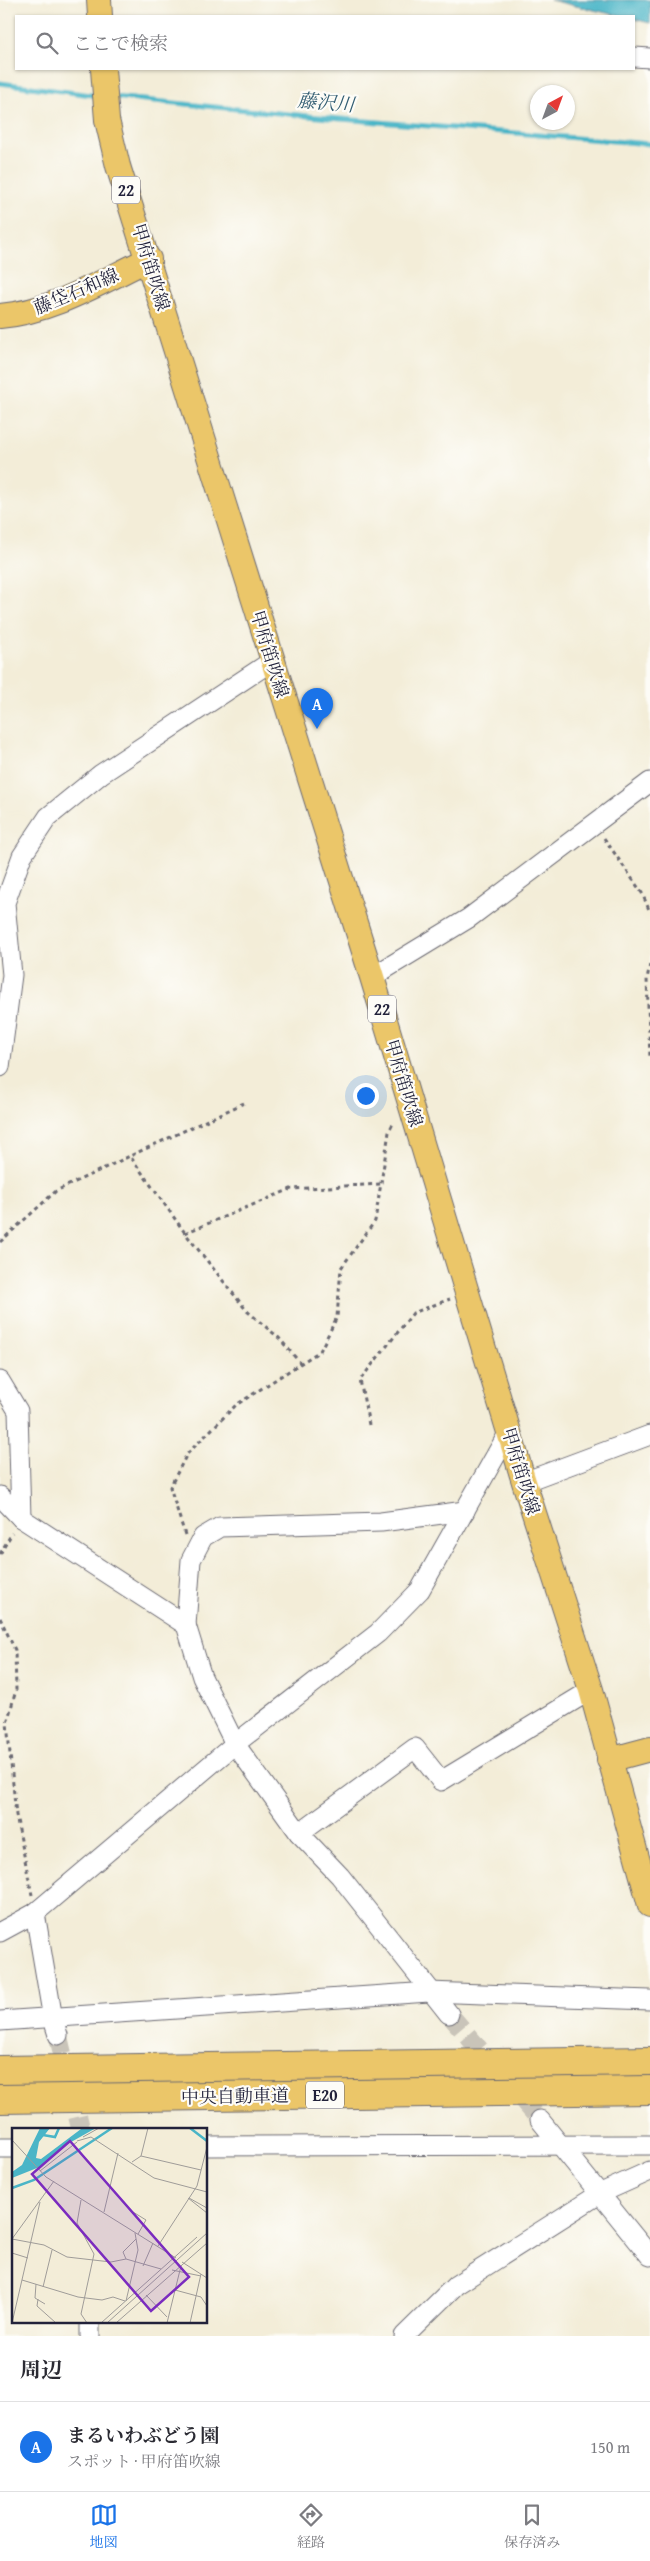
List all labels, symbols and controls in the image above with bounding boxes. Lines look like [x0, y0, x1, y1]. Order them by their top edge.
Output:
search box [15, 15, 635, 70]
icon: search [33, 29, 61, 57]
text: ここで検索 [73, 29, 168, 57]
north arrow [530, 85, 575, 130]
water label: 藤沢川 [296, 86, 358, 119]
road number: 22 [112, 176, 140, 204]
street label: 甲府笛吹線 [125, 220, 177, 314]
street label: 藤垈石和線 [29, 261, 123, 321]
street label: 甲府笛吹線 [244, 607, 296, 701]
pin: A [301, 688, 333, 729]
road number: 22 [368, 996, 396, 1022]
street label: 甲府笛吹線 [378, 1036, 430, 1130]
your location [353, 1083, 379, 1109]
street label: 甲府笛吹線 [495, 1424, 547, 1518]
street label: 中央自動車道 [181, 2082, 289, 2110]
road number: E20 [306, 2082, 344, 2108]
inset map [12, 2128, 208, 2324]
text: 周辺 [20, 2354, 62, 2385]
text: まるいわぶどう園 [67, 2421, 219, 2449]
text: A [31, 2435, 41, 2459]
text: 150 m [590, 2435, 630, 2459]
text: スポット · 甲府笛吹線 [67, 2449, 221, 2473]
tab: 地図 [90, 2501, 118, 2552]
tab: 経路 [297, 2501, 325, 2552]
tab: 保存済み [504, 2501, 560, 2552]

